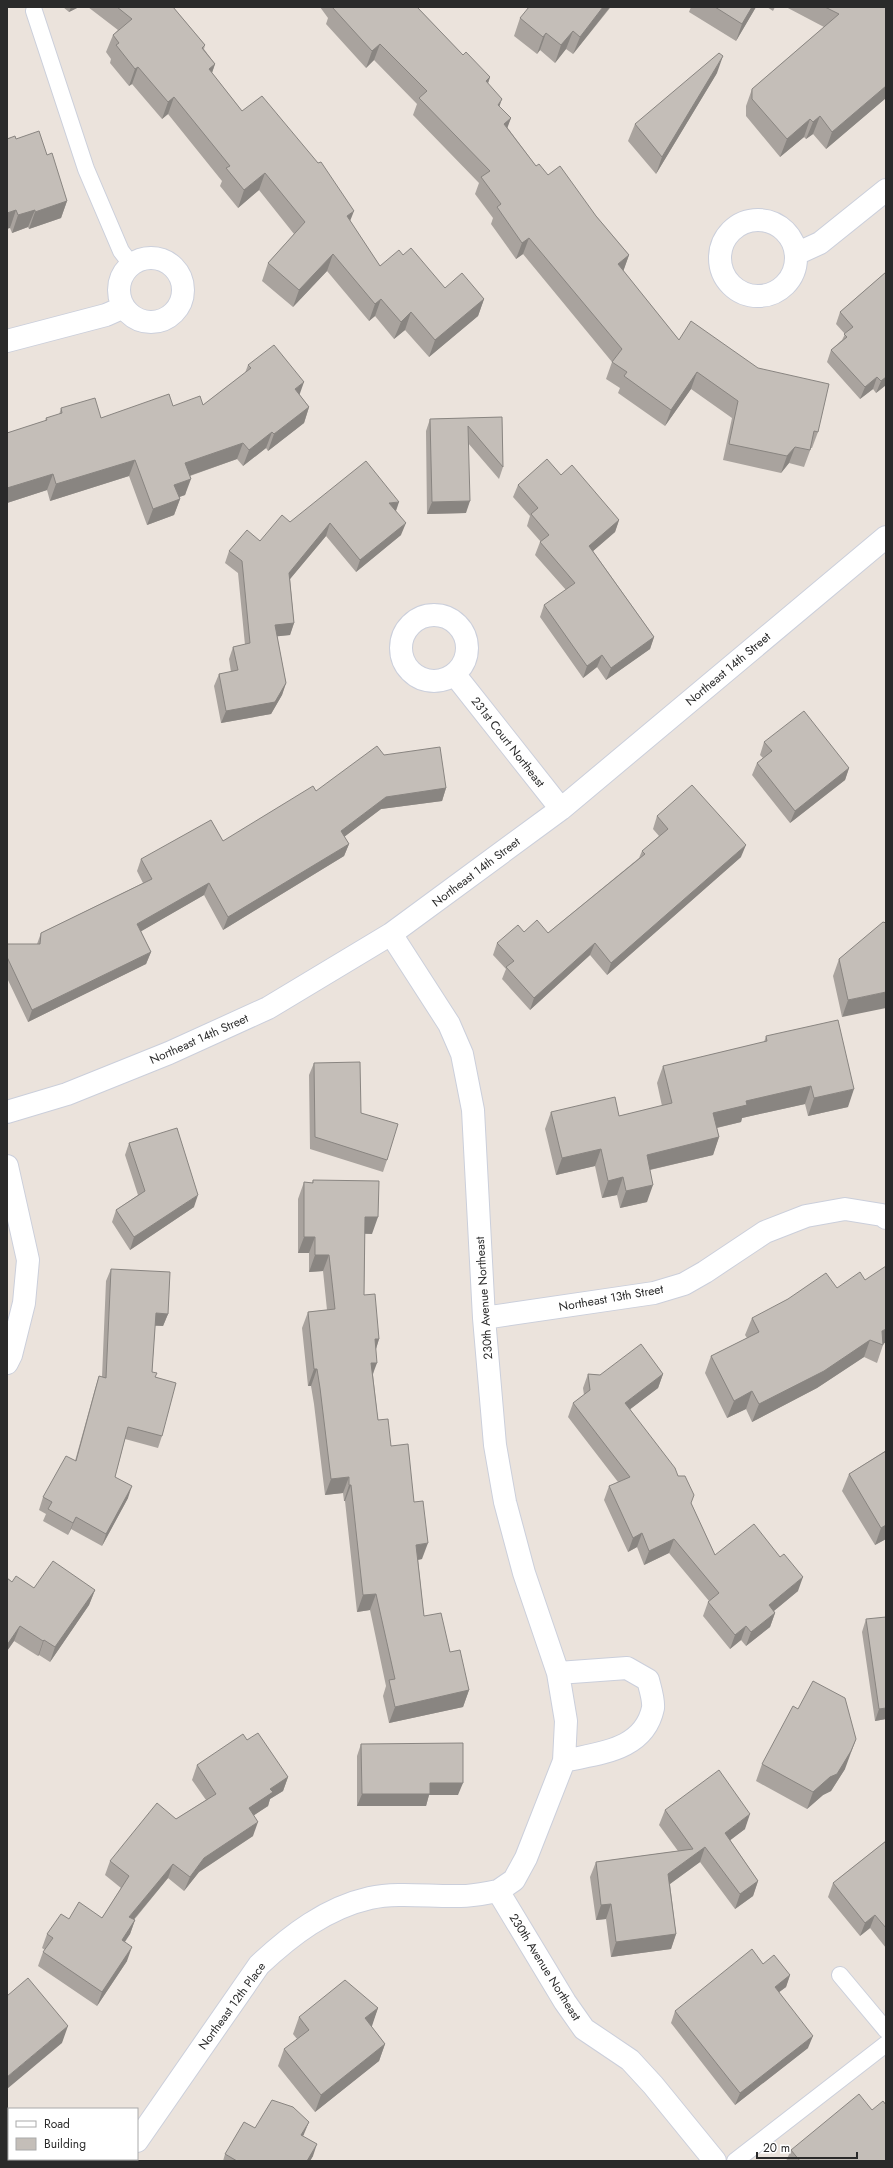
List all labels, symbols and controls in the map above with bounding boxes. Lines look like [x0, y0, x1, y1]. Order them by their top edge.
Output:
street label: Northeast 14th Street [682, 628, 775, 710]
street label: 231st Court Northeast [467, 693, 549, 791]
street label: Northeast 14th Street [428, 833, 524, 911]
street label: Northeast 14th Street [147, 1009, 251, 1069]
street label: 230th Avenue Northeast [471, 1236, 497, 1360]
street label: Northeast 13th Street [557, 1280, 665, 1316]
street label: 230th Avenue Northeast [505, 1910, 585, 2024]
street label: Northeast 12th Place [194, 1958, 270, 2054]
legend [8, 2108, 138, 2160]
text: Road [44, 2115, 70, 2133]
scale bar [757, 2134, 857, 2160]
text: Building [44, 2135, 86, 2153]
text: 20 m [763, 2139, 790, 2157]

